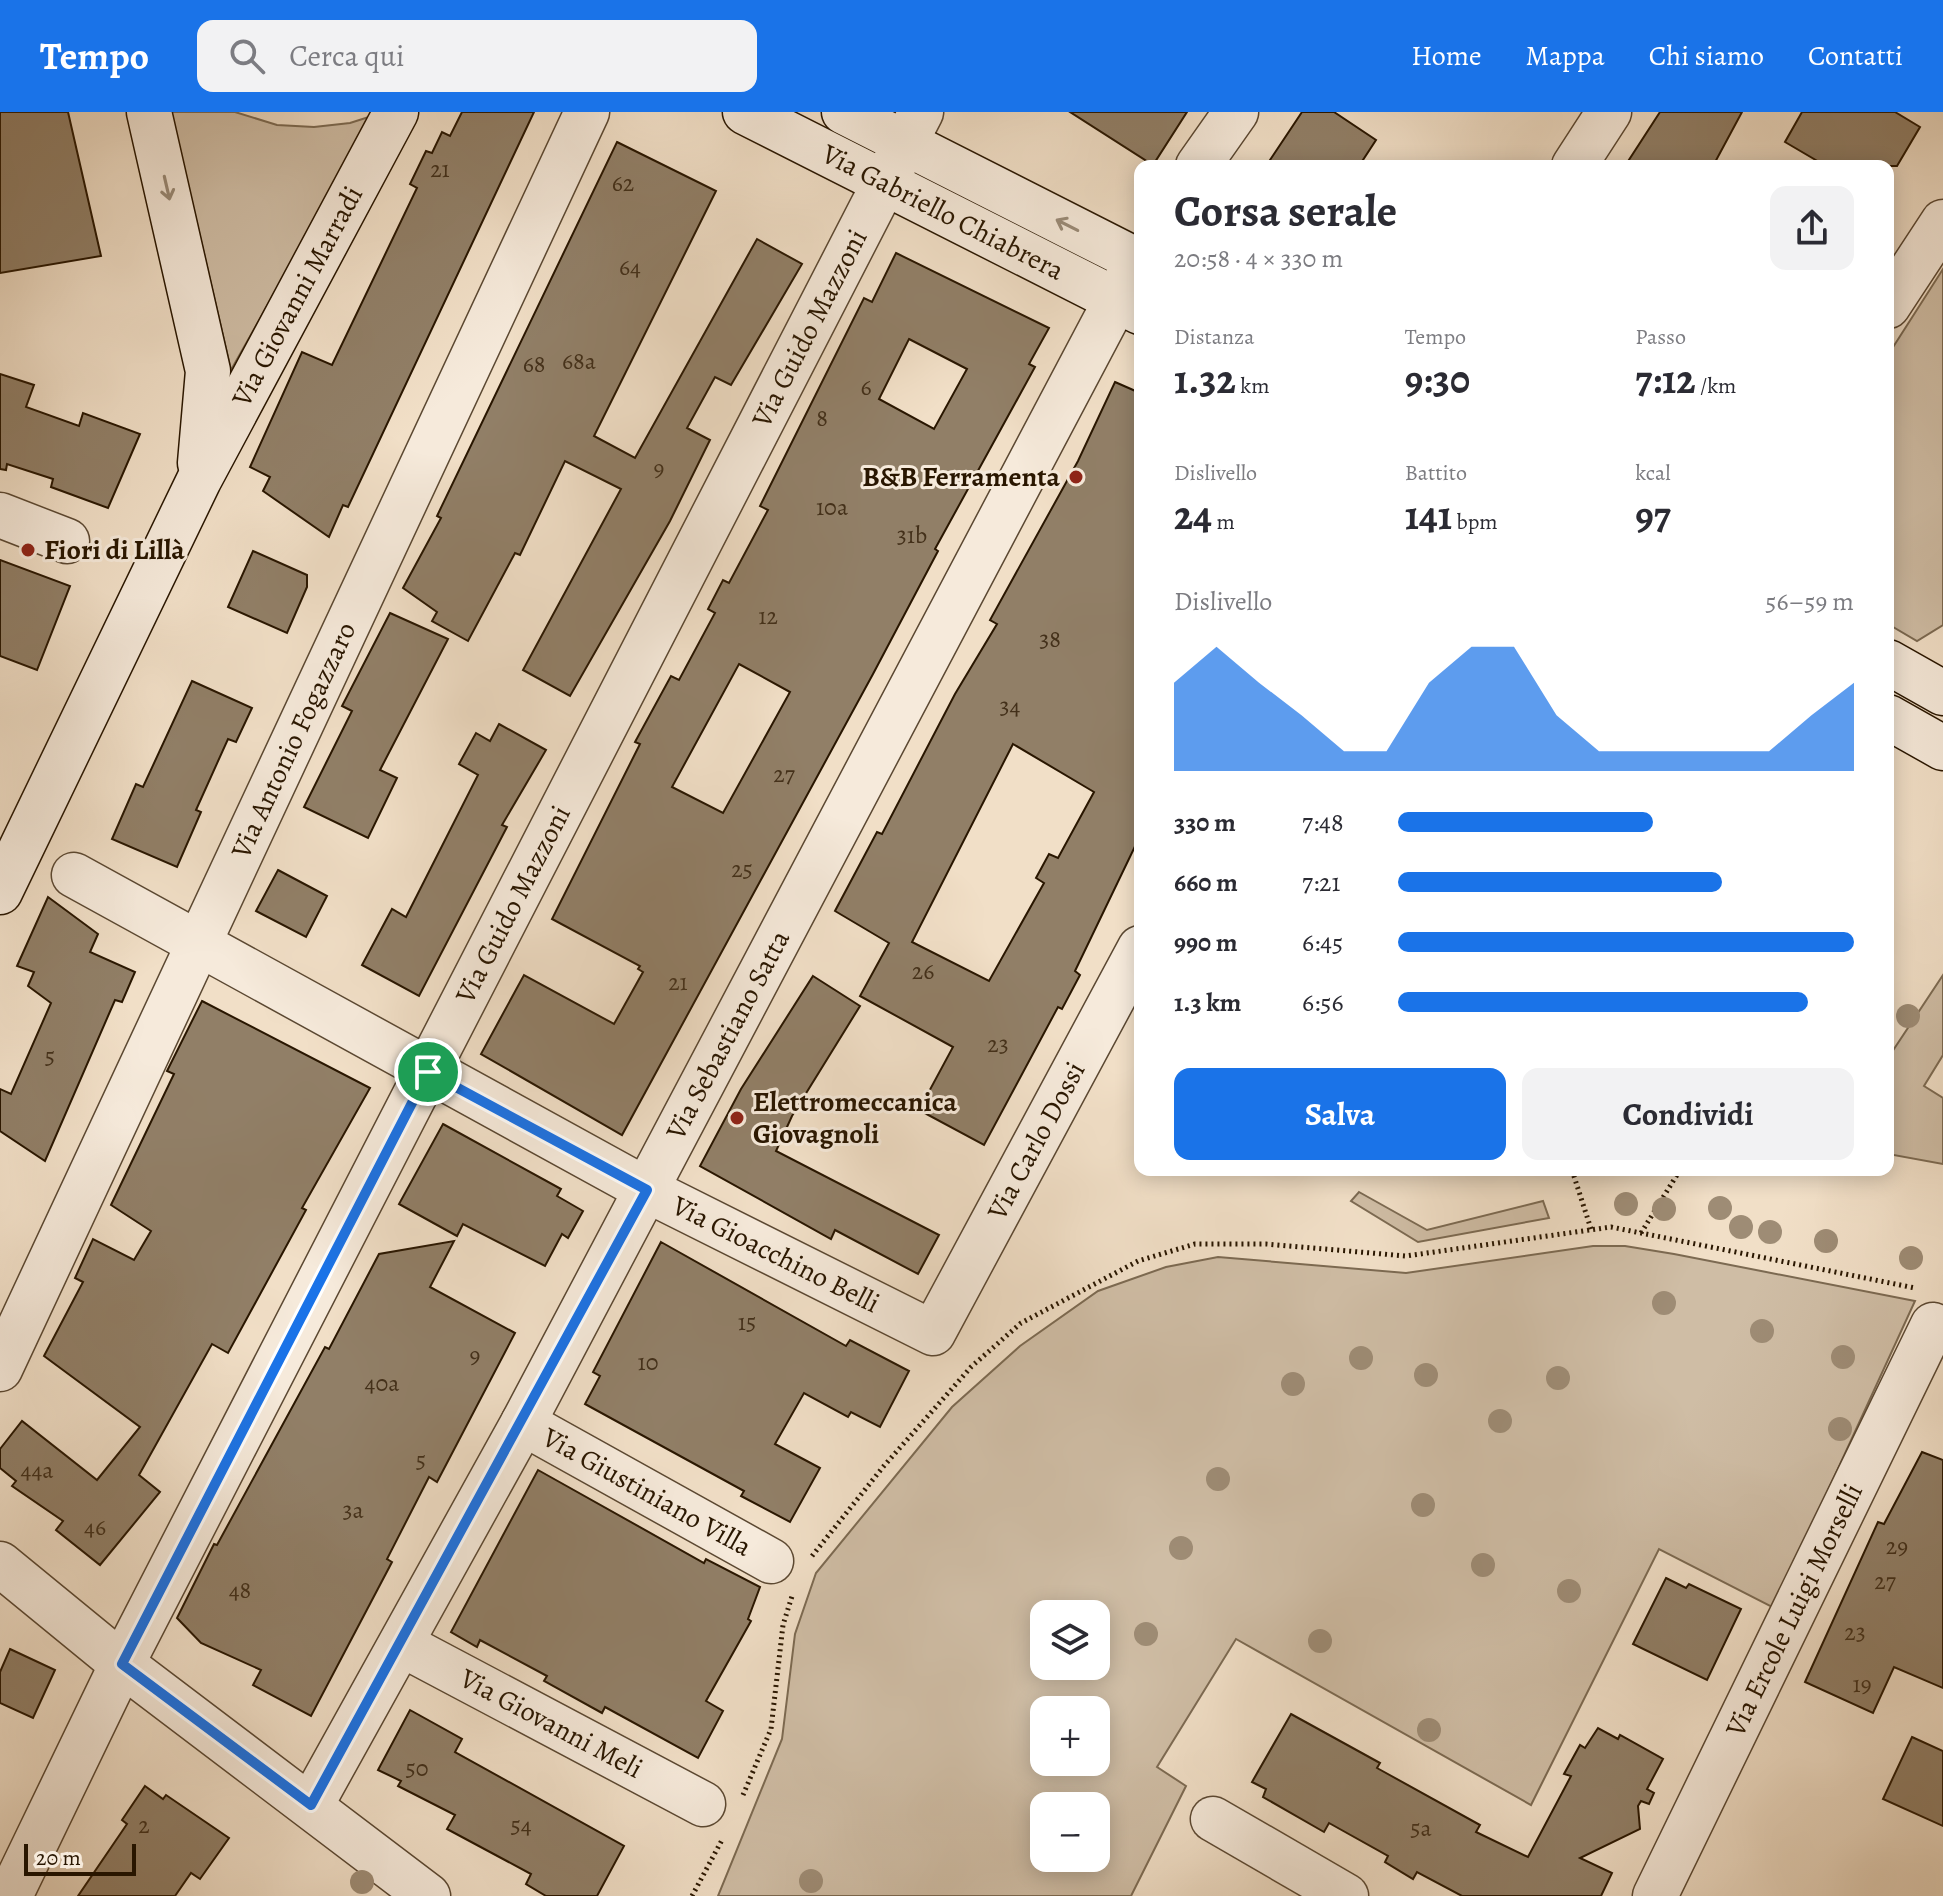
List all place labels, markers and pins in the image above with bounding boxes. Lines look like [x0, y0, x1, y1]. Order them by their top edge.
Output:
place label: B&B Ferramenta [862, 458, 1060, 496]
marker: B&B Ferramenta [1067, 468, 1085, 486]
place label: Fiori di Lillà [44, 531, 185, 569]
marker: Fiori di Lillà [19, 541, 37, 559]
pin [394, 1038, 462, 1106]
place label: Elettromeccanica Giovagnoli [753, 1083, 957, 1153]
marker: Elettromeccanica Giovagnoli [728, 1109, 746, 1127]

